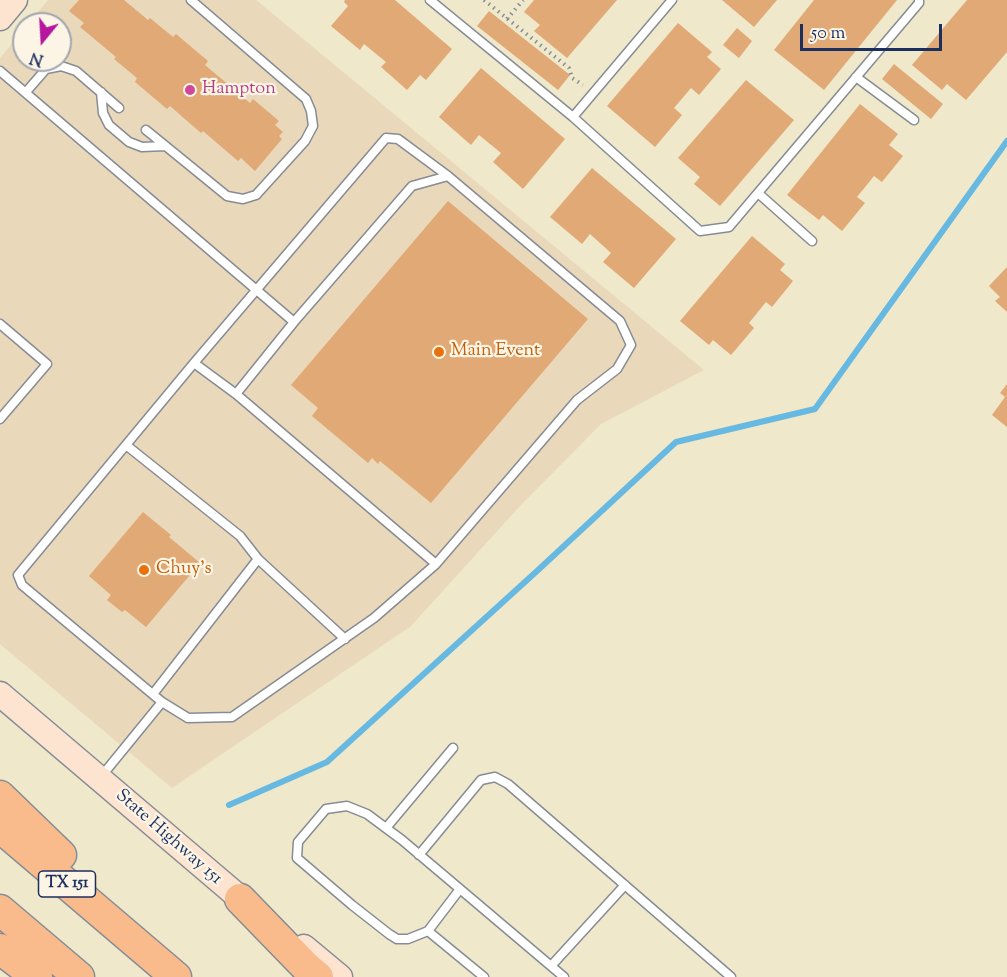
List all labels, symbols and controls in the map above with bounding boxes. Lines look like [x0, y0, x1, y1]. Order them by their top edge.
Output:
north arrow [12, 12, 72, 72]
scale bar [803, 12, 946, 50]
text: 50 m [811, 21, 845, 47]
text: N [27, 45, 47, 71]
place label: Hampton [202, 79, 276, 101]
marker: Hampton [183, 83, 197, 97]
place label: Main Event [451, 341, 540, 363]
marker: Main Event [432, 345, 446, 359]
place label: Chuy's [156, 559, 212, 581]
marker: Chuy's [137, 563, 151, 577]
street label: State Highway 151 [110, 786, 226, 890]
road number: TX 151 [38, 871, 96, 897]

